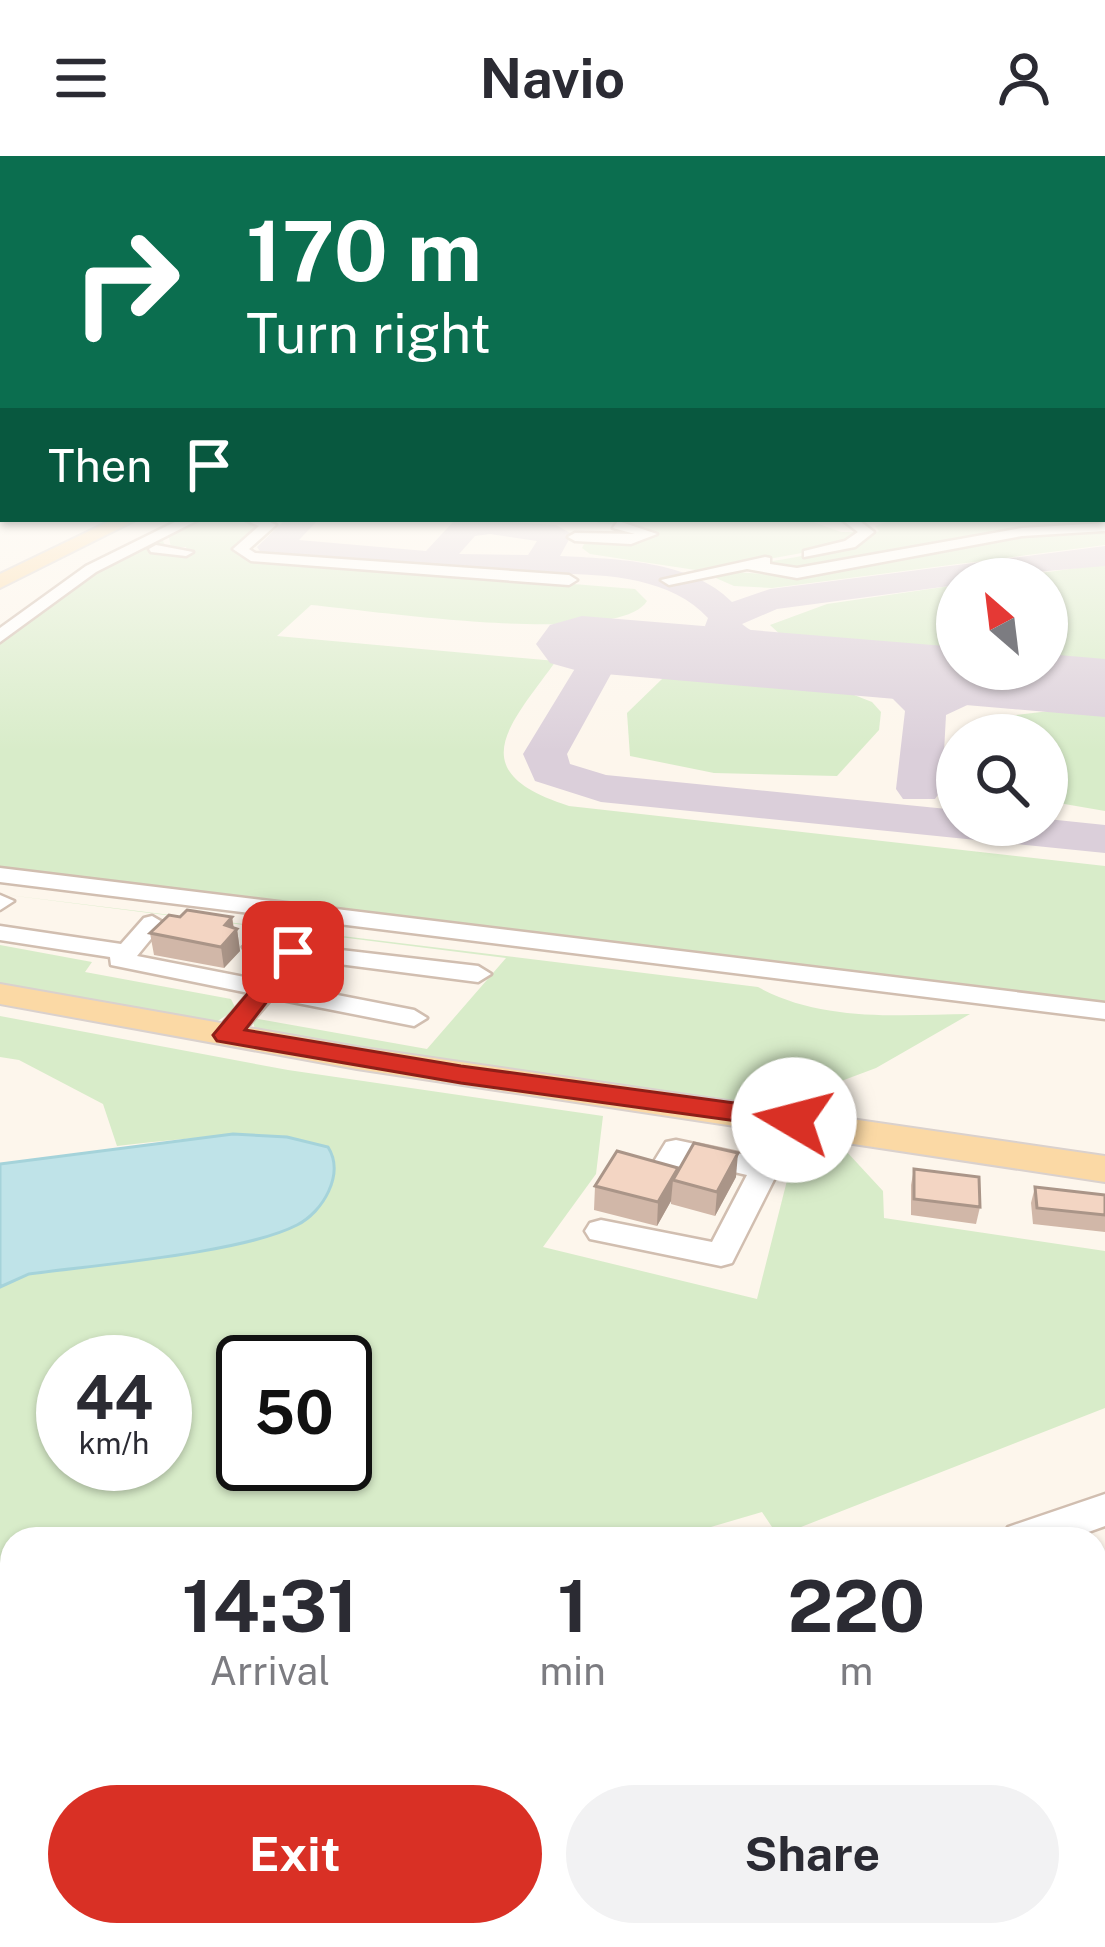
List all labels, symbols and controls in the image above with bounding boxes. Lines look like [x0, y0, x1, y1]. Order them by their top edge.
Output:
icon: menu [48, 45, 114, 111]
icon: person [991, 45, 1057, 111]
text: Navio [480, 47, 625, 110]
text: 170 m [246, 201, 482, 300]
icon: right [48, 204, 204, 360]
text: Turn right [246, 302, 491, 365]
icon: arrive [176, 432, 242, 498]
text: Then [48, 439, 152, 492]
north arrow [936, 558, 1068, 690]
map controls [936, 558, 1068, 846]
button: search [936, 714, 1068, 846]
pin [242, 901, 344, 1003]
icon: arrive [260, 919, 326, 985]
position arrow [731, 1057, 857, 1183]
speed limit sign: 50 [216, 1335, 372, 1491]
text: 44 [75, 1362, 153, 1433]
text: km/h [79, 1425, 149, 1461]
text: 14:31 [182, 1564, 358, 1648]
text: 1 [557, 1564, 588, 1648]
text: 220 [787, 1564, 925, 1648]
text: Arrival [210, 1648, 330, 1694]
text: min [540, 1648, 606, 1694]
text: m [839, 1648, 873, 1694]
button: Exit [48, 1785, 542, 1923]
button: Share [566, 1785, 1059, 1923]

